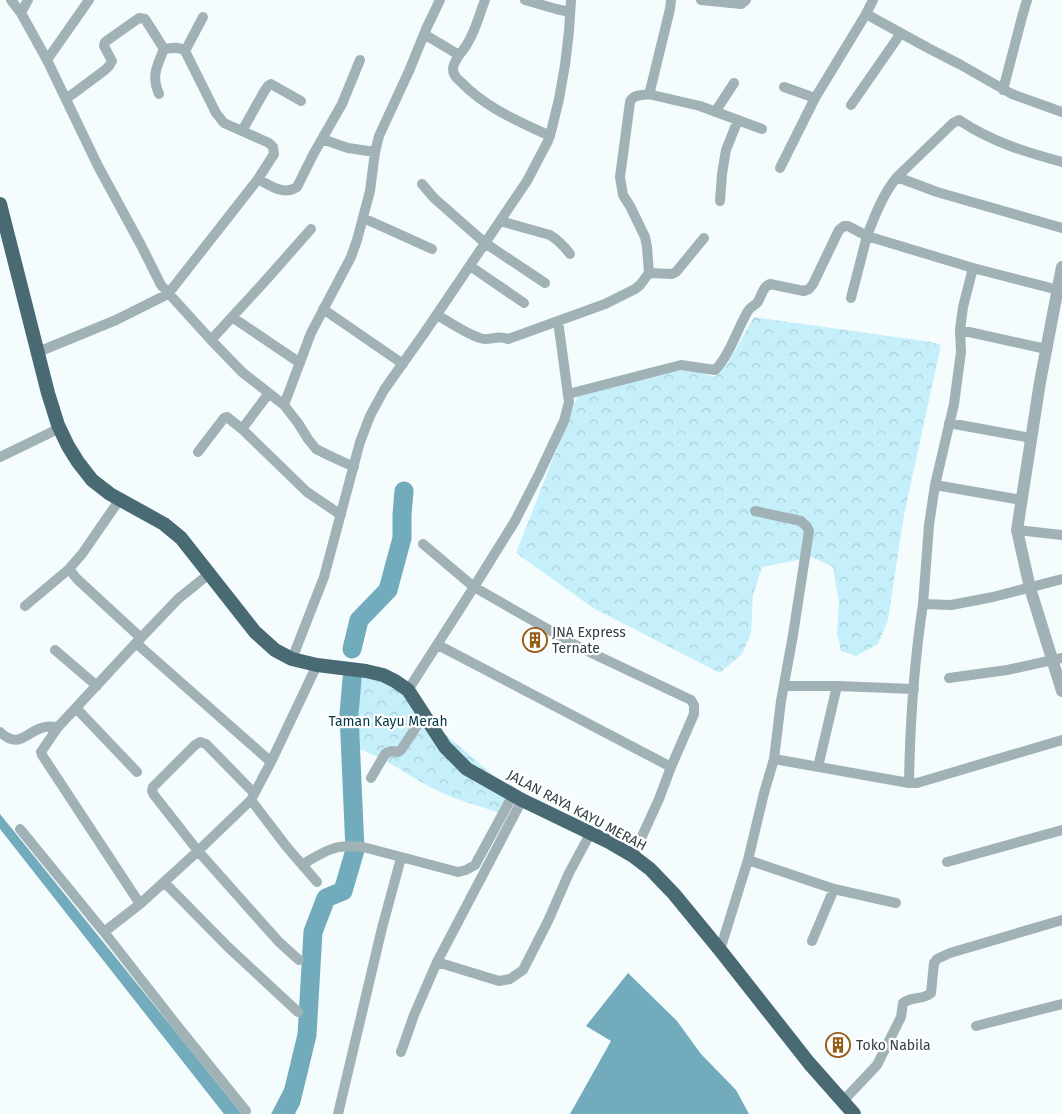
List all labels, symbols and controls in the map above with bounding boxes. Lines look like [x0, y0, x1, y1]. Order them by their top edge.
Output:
place label: JNA Express Ternate [552, 624, 626, 657]
building icon: JNA Express Ternate [522, 627, 548, 653]
park label: Taman Kayu Merah [328, 713, 448, 730]
street label: JALAN RAYA KAYU MERAH [504, 766, 650, 855]
building icon: Toko Nabila [825, 1032, 851, 1058]
place label: Toko Nabila [856, 1037, 931, 1054]

